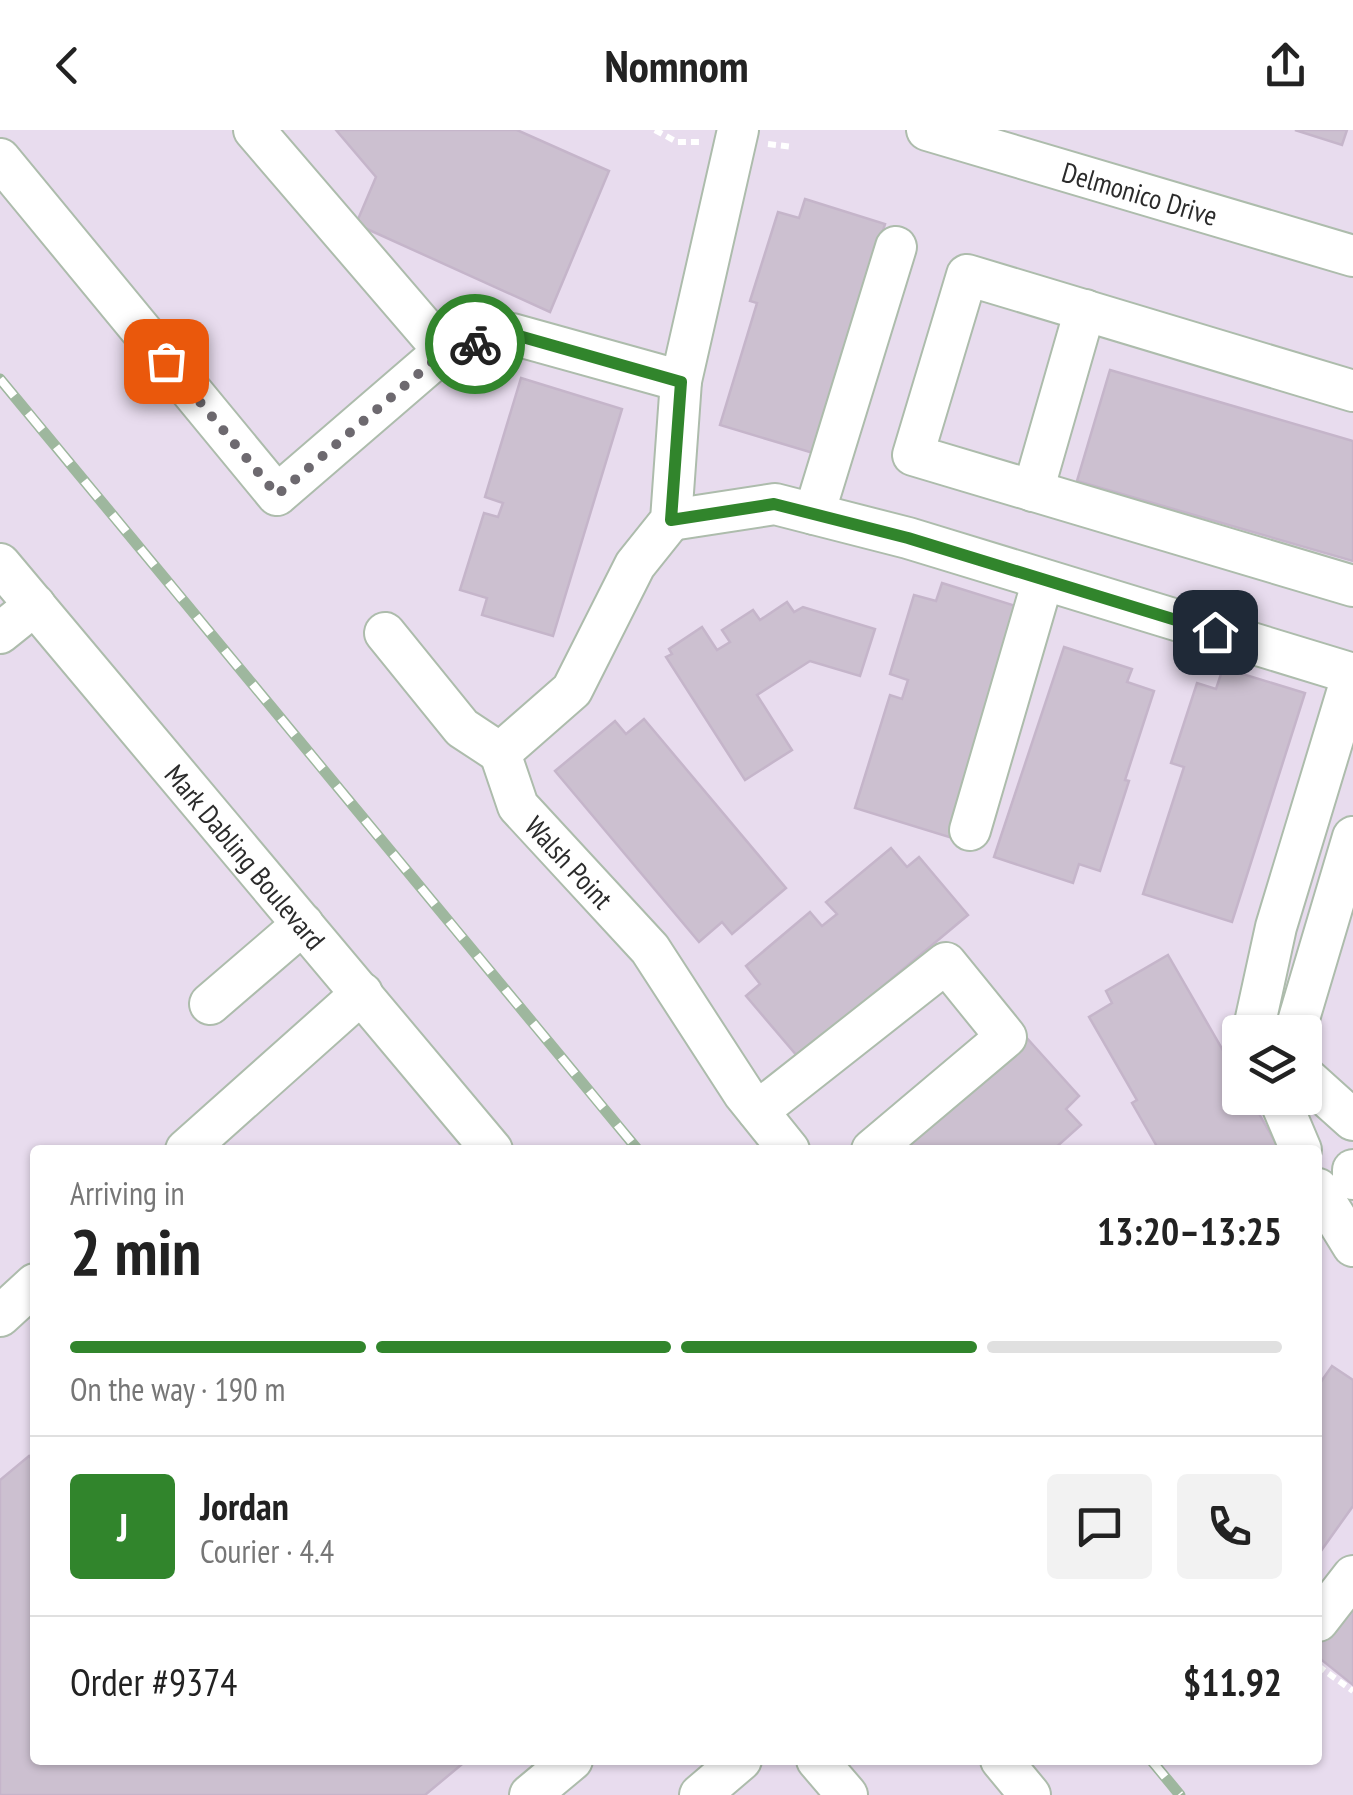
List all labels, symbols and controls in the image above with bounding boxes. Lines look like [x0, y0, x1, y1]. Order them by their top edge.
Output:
text: Nomnom [604, 36, 749, 94]
icon: back [40, 38, 95, 93]
icon: share [1258, 38, 1313, 93]
street label: Delmonico Drive [1058, 153, 1222, 233]
courier [425, 294, 525, 394]
icon: bike [448, 317, 503, 372]
pin [124, 319, 209, 404]
icon: bag [139, 334, 194, 389]
pin [1173, 590, 1258, 675]
icon: home [1188, 605, 1243, 660]
street label: Mark Dabling Boulevard [157, 756, 334, 957]
street label: Walsh Point [518, 808, 622, 916]
map controls [1222, 1015, 1322, 1115]
button: layers [1222, 1015, 1322, 1115]
text: Arriving in [70, 1172, 185, 1214]
text: 13:20–13:25 [1097, 1206, 1282, 1255]
text: 2 min [70, 1209, 201, 1293]
text: On the way · 190 m [70, 1368, 285, 1410]
button: chat [1047, 1474, 1152, 1579]
button: phone [1177, 1474, 1282, 1579]
text: Jordan [200, 1481, 289, 1530]
text: J [117, 1502, 128, 1551]
text: Courier · 4.4 [200, 1530, 334, 1572]
text: Order #9374 [70, 1657, 237, 1706]
text: $11.92 [1183, 1657, 1282, 1706]

